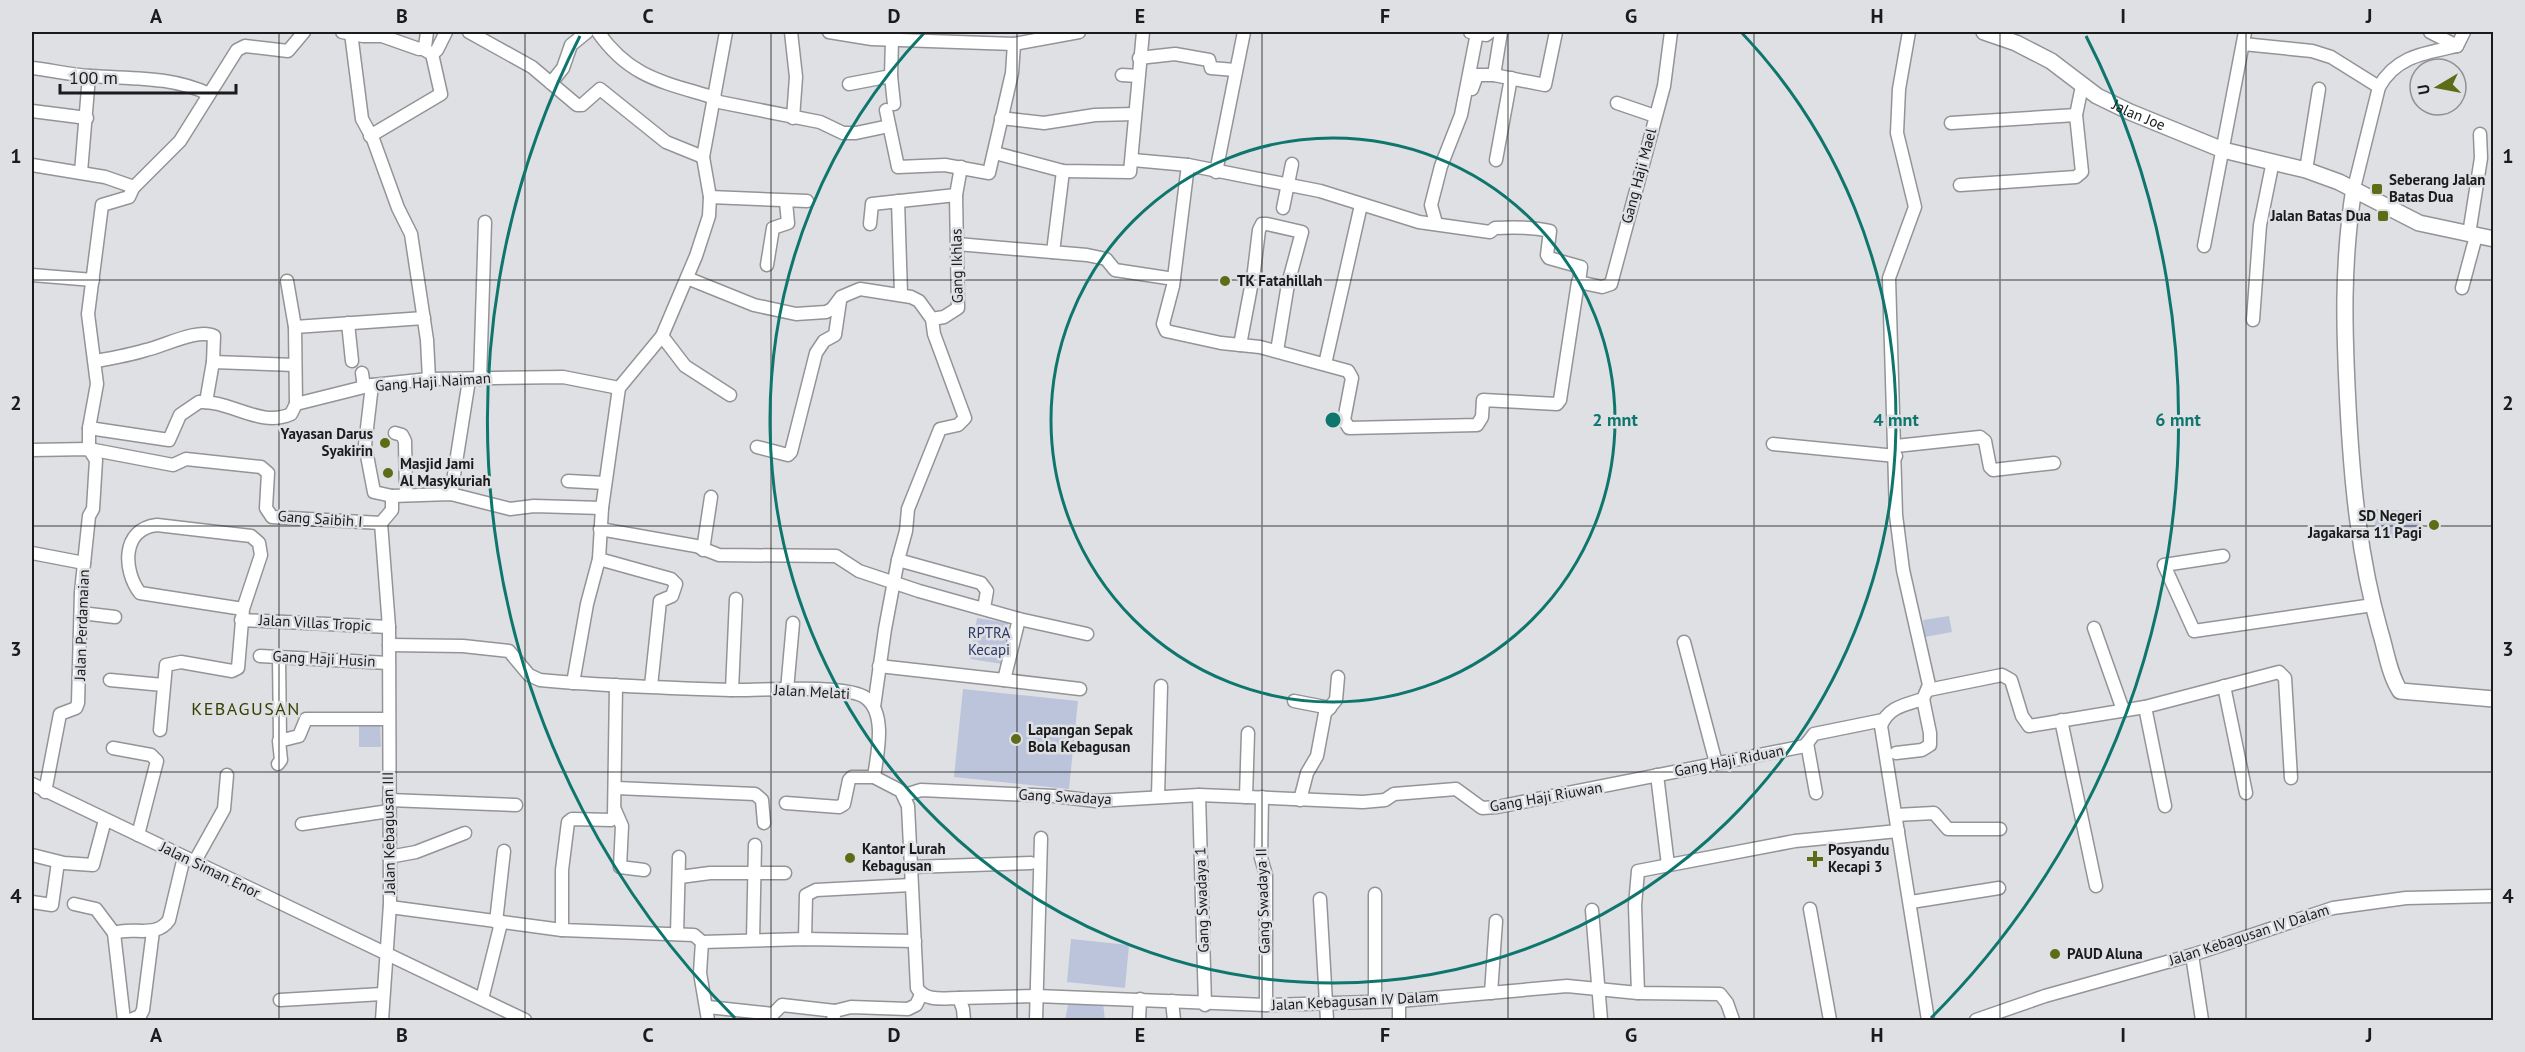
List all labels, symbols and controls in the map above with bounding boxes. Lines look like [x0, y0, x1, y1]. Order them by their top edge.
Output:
text: A [150, 3, 163, 29]
text: B [396, 3, 408, 29]
text: C [642, 3, 654, 29]
text: D [888, 3, 901, 29]
text: E [1135, 3, 1145, 29]
text: F [1380, 3, 1390, 29]
text: G [1625, 3, 1637, 29]
text: H [1870, 3, 1884, 29]
text: I [2120, 3, 2126, 29]
text: J [2365, 3, 2372, 29]
scale bar [60, 57, 236, 95]
north arrow [2408, 57, 2468, 117]
text: 100 m [69, 66, 118, 89]
text: U [2413, 83, 2434, 96]
street label: Jalan Joe [2108, 94, 2168, 134]
street label: Gang Haji Mael [1617, 126, 1661, 226]
text: 1 [10, 143, 22, 169]
text: 1 [2502, 143, 2514, 169]
place label: Seberang Jalan Batas Dua [2389, 170, 2485, 206]
marker: Seberang Jalan Batas Dua [2370, 182, 2384, 196]
place label: Jalan Batas Dua [2269, 206, 2371, 225]
marker: Jalan Batas Dua [2376, 209, 2390, 223]
street label: Gang Ikhlas [946, 228, 967, 304]
place label: TK Fatahillah [1237, 271, 1323, 290]
marker: TK Fatahillah [1218, 274, 1232, 288]
street label: Gang Haji Naiman [375, 368, 491, 395]
text: 2 [10, 390, 22, 416]
text: 2 [2502, 390, 2514, 416]
text: 2 mnt [1592, 408, 1638, 431]
text: 4 mnt [1873, 408, 1919, 431]
text: 6 mnt [2155, 408, 2201, 431]
centre of rings [1323, 410, 1343, 430]
place label: Yayasan Darus Syakirin [280, 424, 373, 460]
marker: Yayasan Darus Syakirin [378, 436, 392, 450]
place label: Masjid Jami Al Masykuriah [400, 454, 491, 490]
marker: Masjid Jami Al Masykuriah [381, 466, 395, 480]
street label: Gang Saibih I [277, 506, 363, 531]
place label: SD Negeri Jagakarsa 11 Pagi [2307, 506, 2422, 542]
marker: SD Negeri Jagakarsa 11 Pagi [2427, 518, 2441, 532]
street label: Jalan Perdamaian [70, 569, 93, 682]
street label: Jalan Villas Tropic [257, 610, 372, 635]
park label: RPTRA Kecapi [968, 623, 1011, 659]
text: 3 [10, 636, 22, 662]
text: 3 [2502, 636, 2514, 662]
street label: Gang Haji Husin [272, 646, 376, 671]
street label: Jalan Melati [772, 680, 851, 703]
district label: KEBAGUSAN [191, 697, 301, 720]
place label: Lapangan Sepak Bola Kebagusan [1028, 720, 1133, 756]
marker: Lapangan Sepak Bola Kebagusan [1009, 732, 1023, 746]
street label: Gang Haji Riduan [1673, 741, 1785, 780]
street label: Jalan Kebagusan III [378, 772, 399, 895]
street label: Gang Haji Riuwan [1488, 777, 1604, 816]
street label: Gang Swadaya [1018, 785, 1112, 808]
street label: Jalan Siman Enor [156, 837, 263, 902]
place label: Kantor Lurah Kebagusan [862, 839, 946, 875]
place label: Posyandu Kecapi 3 [1828, 840, 1889, 876]
street label: Gang Swadaya 1 [1190, 847, 1213, 953]
street label: Gang Swadaya II [1251, 848, 1274, 954]
marker: Posyandu Kecapi 3 [1806, 850, 1824, 868]
marker: Kantor Lurah Kebagusan [843, 851, 857, 865]
text: 4 [10, 883, 22, 909]
text: 4 [2502, 883, 2514, 909]
street label: Jalan Kebagusan IV Dalam [2165, 900, 2331, 970]
place label: PAUD Aluna [2067, 944, 2143, 963]
marker: PAUD Aluna [2048, 947, 2062, 961]
street label: Jalan Kebagusan IV Dalam [1270, 987, 1439, 1014]
text: A [150, 1022, 163, 1048]
text: B [396, 1022, 408, 1048]
text: C [642, 1022, 654, 1048]
text: D [888, 1022, 901, 1048]
text: E [1135, 1022, 1145, 1048]
text: F [1380, 1022, 1390, 1048]
text: G [1625, 1022, 1637, 1048]
text: H [1870, 1022, 1884, 1048]
text: I [2120, 1022, 2126, 1048]
text: J [2365, 1022, 2372, 1048]

